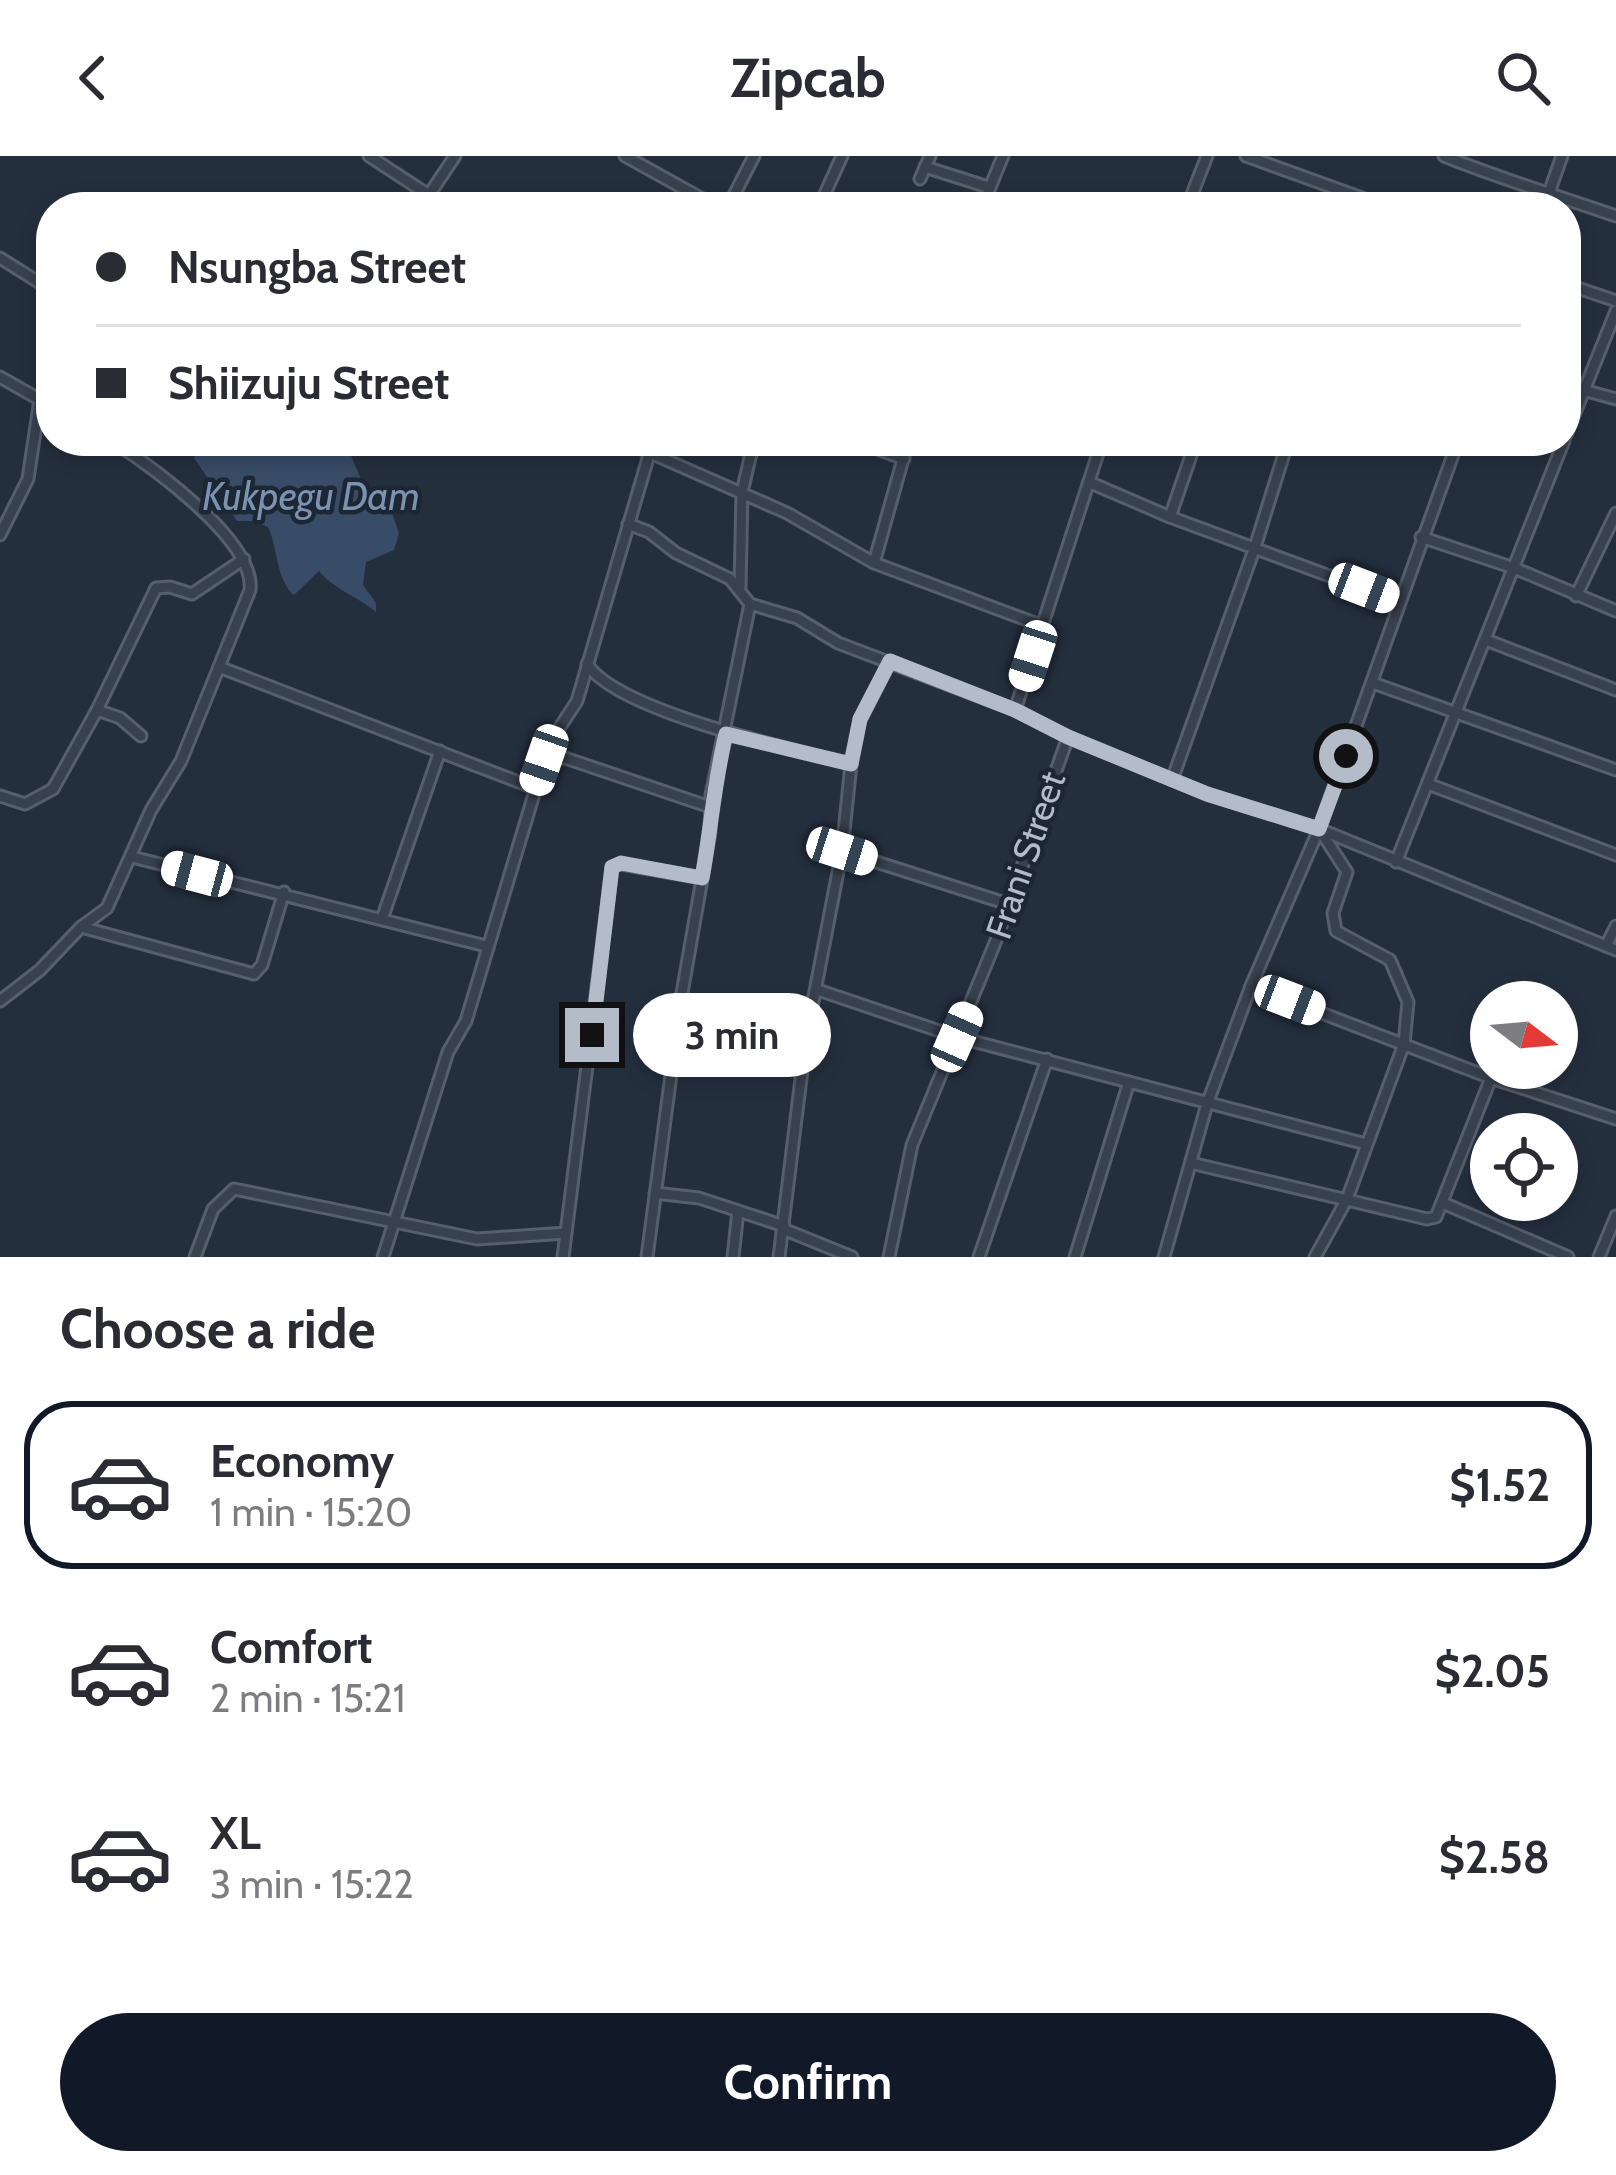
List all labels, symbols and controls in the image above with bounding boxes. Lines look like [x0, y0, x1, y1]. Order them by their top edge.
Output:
icon: back [60, 45, 126, 111]
text: Zipcab [730, 45, 886, 111]
icon: search [1490, 45, 1556, 111]
text: Nsungba Street [168, 240, 466, 294]
text: Shiizuju Street [168, 356, 449, 410]
water label: Kukpegu Dam [202, 472, 420, 520]
car [1324, 558, 1404, 618]
car [1005, 616, 1061, 696]
car [515, 720, 573, 800]
route start [1319, 729, 1373, 783]
street label: Frani Street [976, 766, 1074, 944]
car [802, 823, 882, 879]
car [158, 847, 236, 901]
car [1250, 970, 1330, 1030]
north arrow [1470, 981, 1578, 1089]
map controls [1470, 981, 1578, 1221]
callout: 3 min [634, 993, 832, 1077]
car [926, 997, 988, 1077]
route end [565, 1008, 619, 1062]
text: 3 min [685, 1011, 779, 1059]
button: locate [1470, 1113, 1578, 1221]
text: Choose a ride [60, 1296, 375, 1362]
icon: car [66, 1431, 174, 1539]
text: Economy [210, 1434, 394, 1488]
text: $1.52 [1449, 1458, 1550, 1512]
text: 1 min · 15:20 [210, 1488, 412, 1536]
icon: car [66, 1617, 174, 1725]
text: Comfort [210, 1620, 373, 1674]
text: $2.05 [1435, 1644, 1550, 1698]
text: 2 min · 15:21 [210, 1674, 405, 1722]
icon: car [66, 1803, 174, 1911]
text: XL [210, 1806, 261, 1860]
text: $2.58 [1439, 1830, 1550, 1884]
text: 3 min · 15:22 [210, 1860, 414, 1908]
button: Confirm [60, 2013, 1556, 2151]

